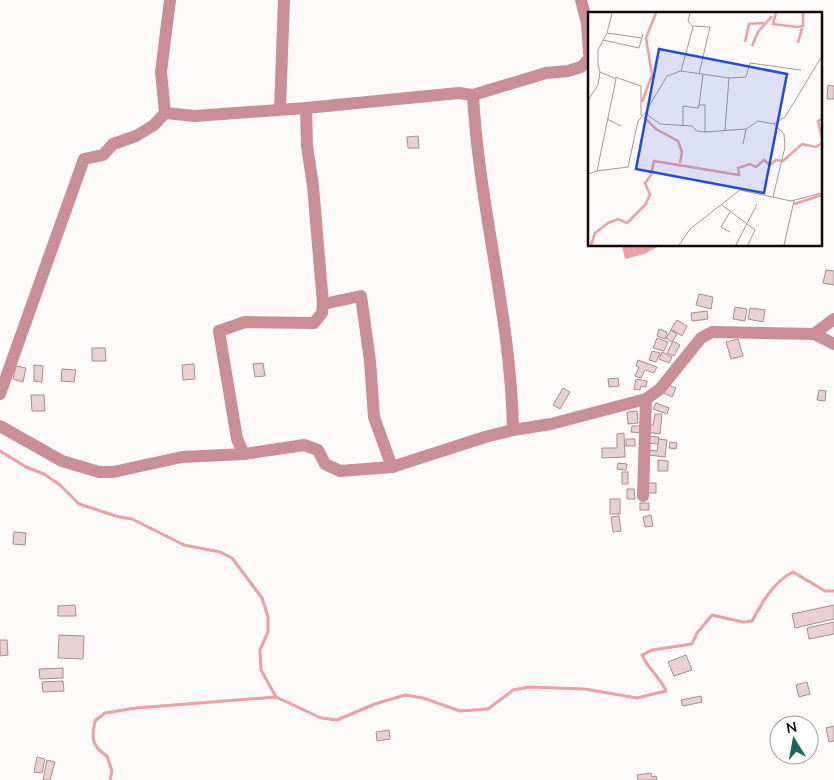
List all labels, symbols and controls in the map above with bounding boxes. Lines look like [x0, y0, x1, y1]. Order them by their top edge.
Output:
inset map [588, 12, 822, 246]
north arrow [769, 715, 819, 765]
text: N [785, 717, 798, 737]

